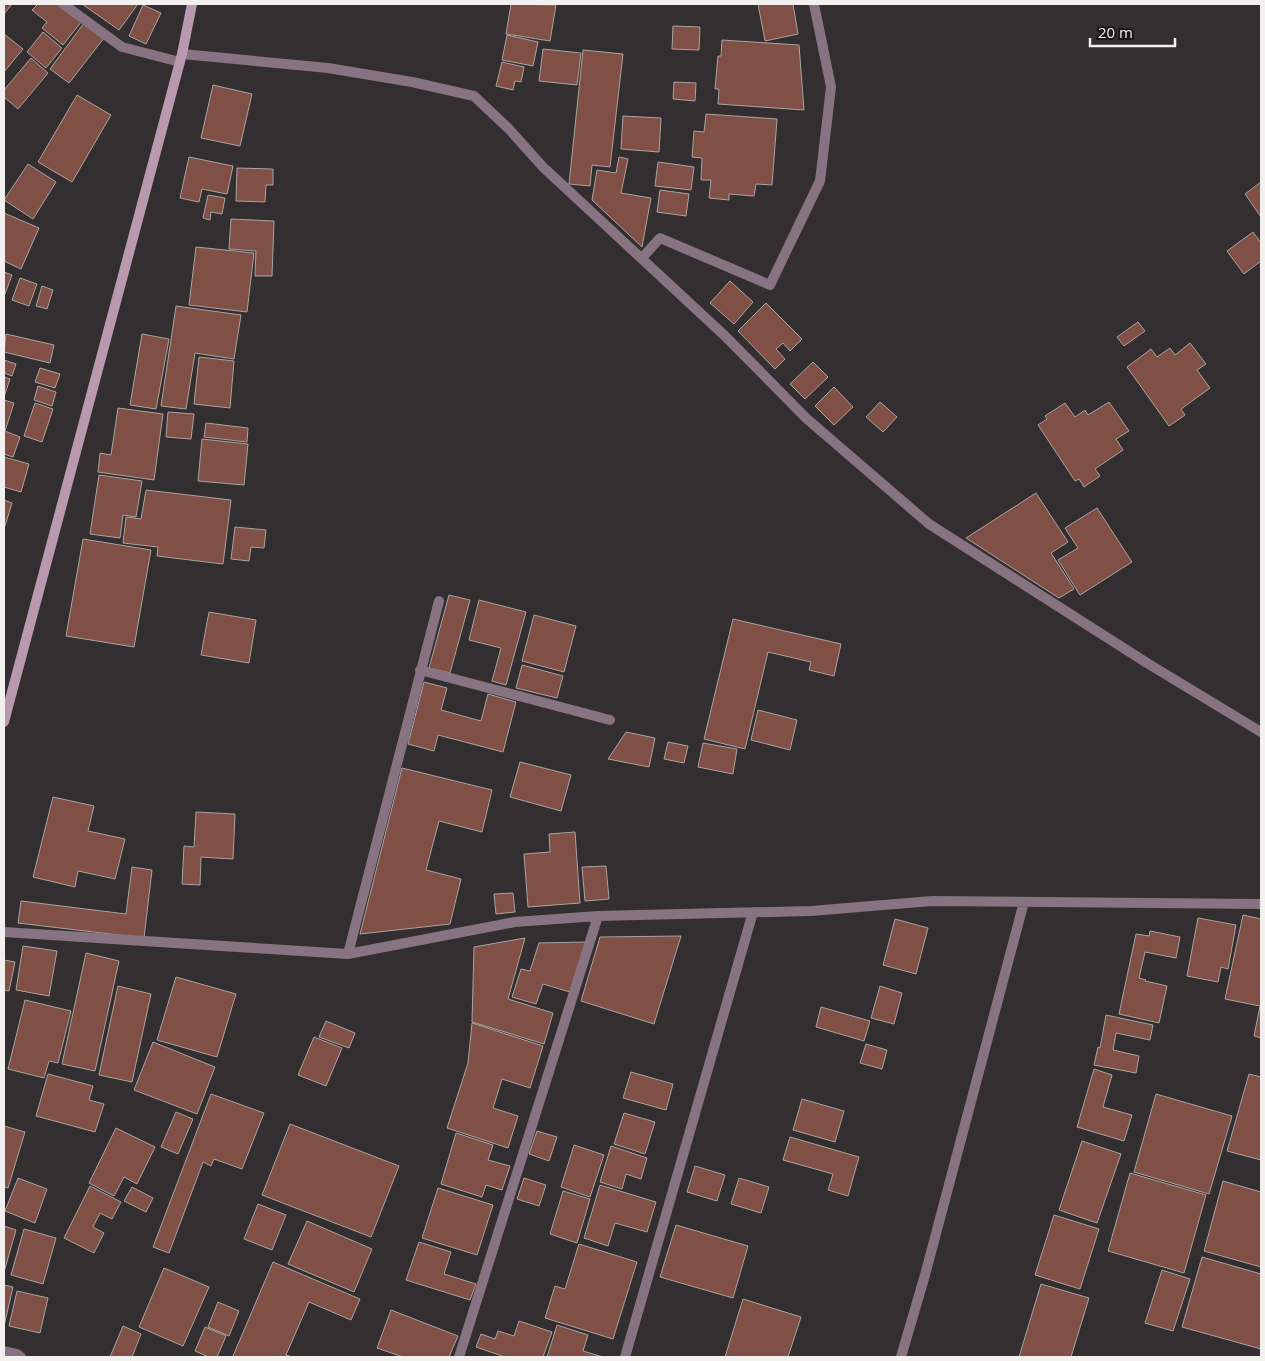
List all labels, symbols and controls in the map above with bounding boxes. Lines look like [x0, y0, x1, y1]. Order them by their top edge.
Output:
scale bar [1090, 15, 1175, 47]
text: 20 m [1098, 22, 1133, 42]

